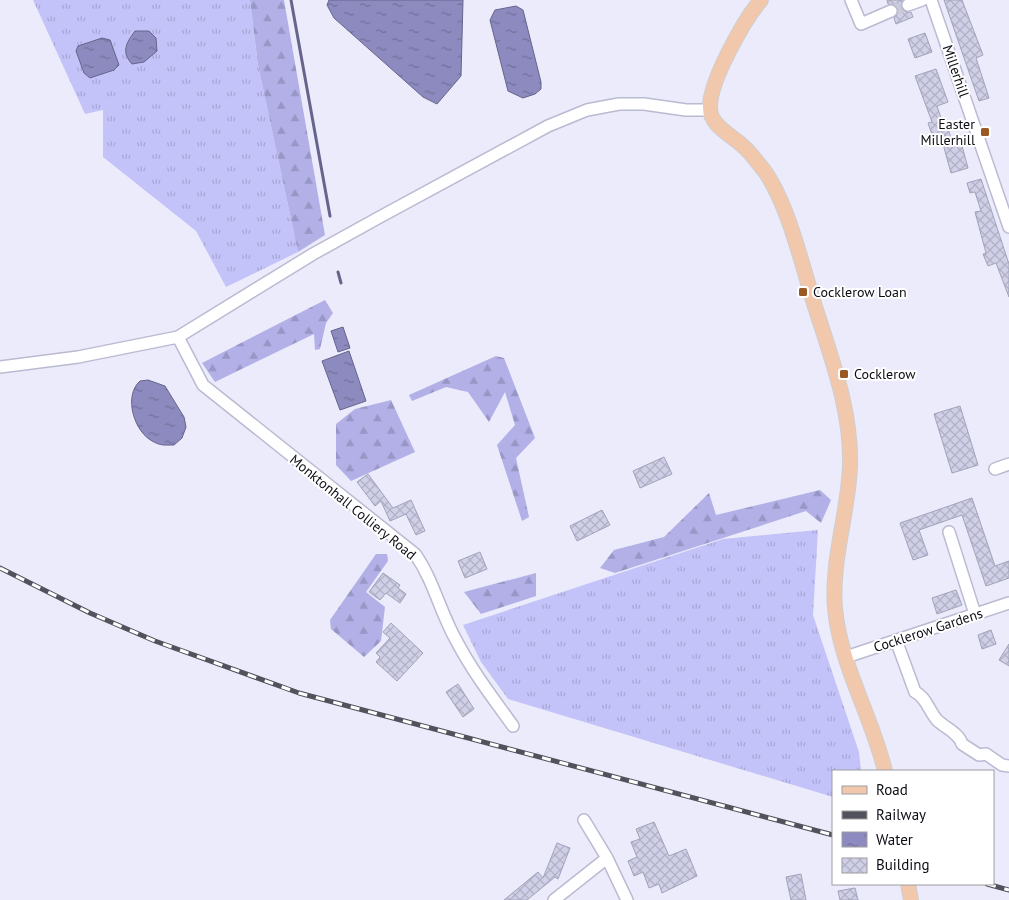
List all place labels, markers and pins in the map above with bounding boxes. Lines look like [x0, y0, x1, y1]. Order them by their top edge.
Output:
place label: Easter Millerhill [921, 115, 975, 149]
marker: Easter Millerhill [979, 126, 991, 138]
place label: Cocklerow Loan [813, 283, 907, 301]
marker: Cocklerow Loan [797, 286, 809, 298]
place label: Cocklerow [854, 365, 916, 383]
marker: Cocklerow [838, 368, 850, 380]

